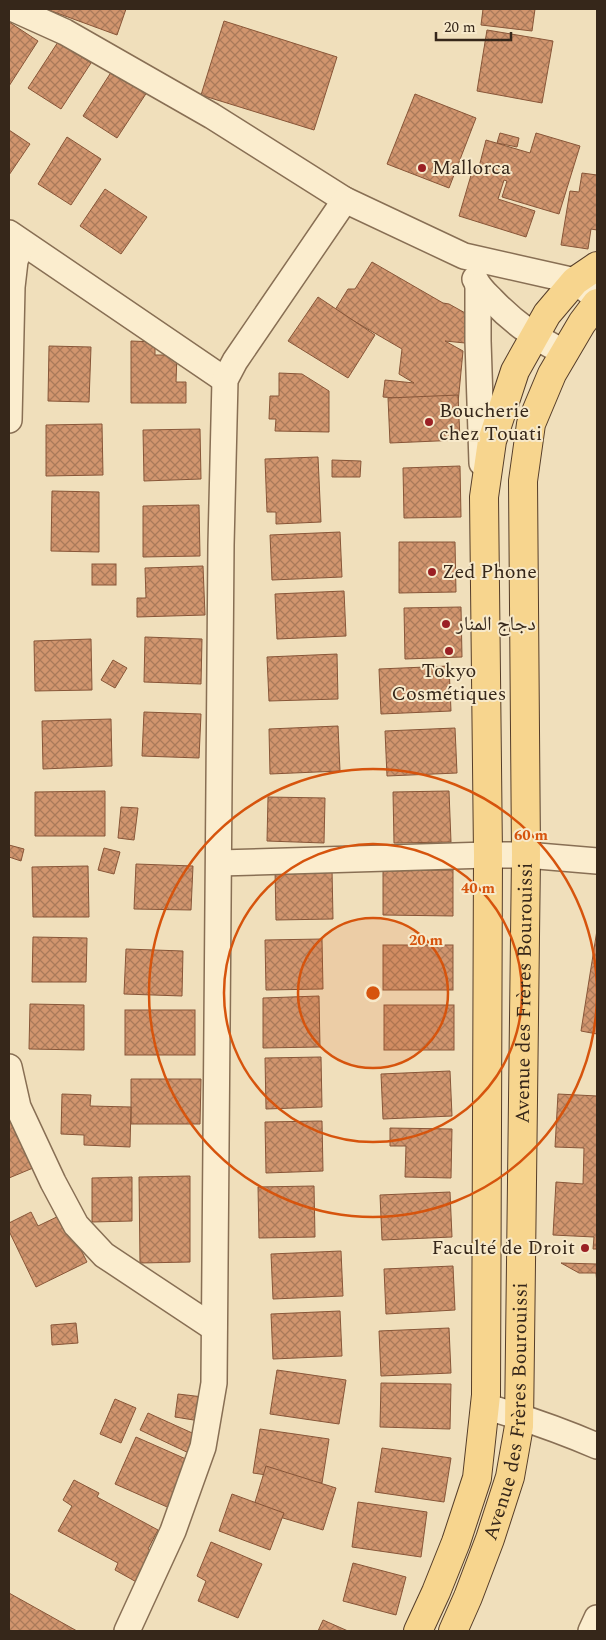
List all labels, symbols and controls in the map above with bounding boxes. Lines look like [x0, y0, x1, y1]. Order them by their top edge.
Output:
scale bar [436, 10, 511, 42]
text: 20 m [444, 16, 476, 39]
place label: Mallorca [432, 153, 511, 183]
marker: Mallorca [416, 162, 428, 174]
place label: Boucherie chez Touati [439, 396, 542, 449]
marker: Boucherie chez Touati [423, 416, 435, 428]
place label: Zed Phone [442, 557, 537, 587]
marker: Zed Phone [426, 566, 438, 578]
place label: دجاج المنار [455, 609, 536, 639]
marker: دجاج المنار [440, 618, 452, 630]
marker: Tokyo Cosmétiques [443, 645, 455, 657]
place label: Tokyo Cosmétiques [392, 656, 506, 709]
text: 60 m [514, 824, 549, 847]
street label: Avenue des Frères Bourouissi [508, 862, 541, 1124]
text: 40 m [461, 877, 496, 900]
text: 20 m [409, 929, 444, 952]
centre of rings [364, 984, 382, 1002]
place label: Faculté de Droit [431, 1233, 575, 1263]
marker: Faculté de Droit [579, 1242, 591, 1254]
street label: Avenue des Frères Bourouissi [475, 1282, 536, 1544]

